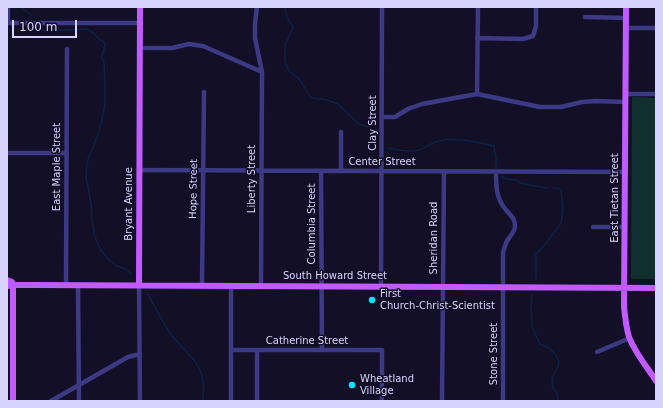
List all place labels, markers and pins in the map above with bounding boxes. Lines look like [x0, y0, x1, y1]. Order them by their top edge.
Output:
place label: First Church-Christ-Scientist [380, 288, 495, 312]
marker: First Church-Christ-Scientist [367, 295, 377, 305]
place label: Wheatland Village [360, 373, 414, 396]
marker: Wheatland Village [347, 380, 357, 390]

